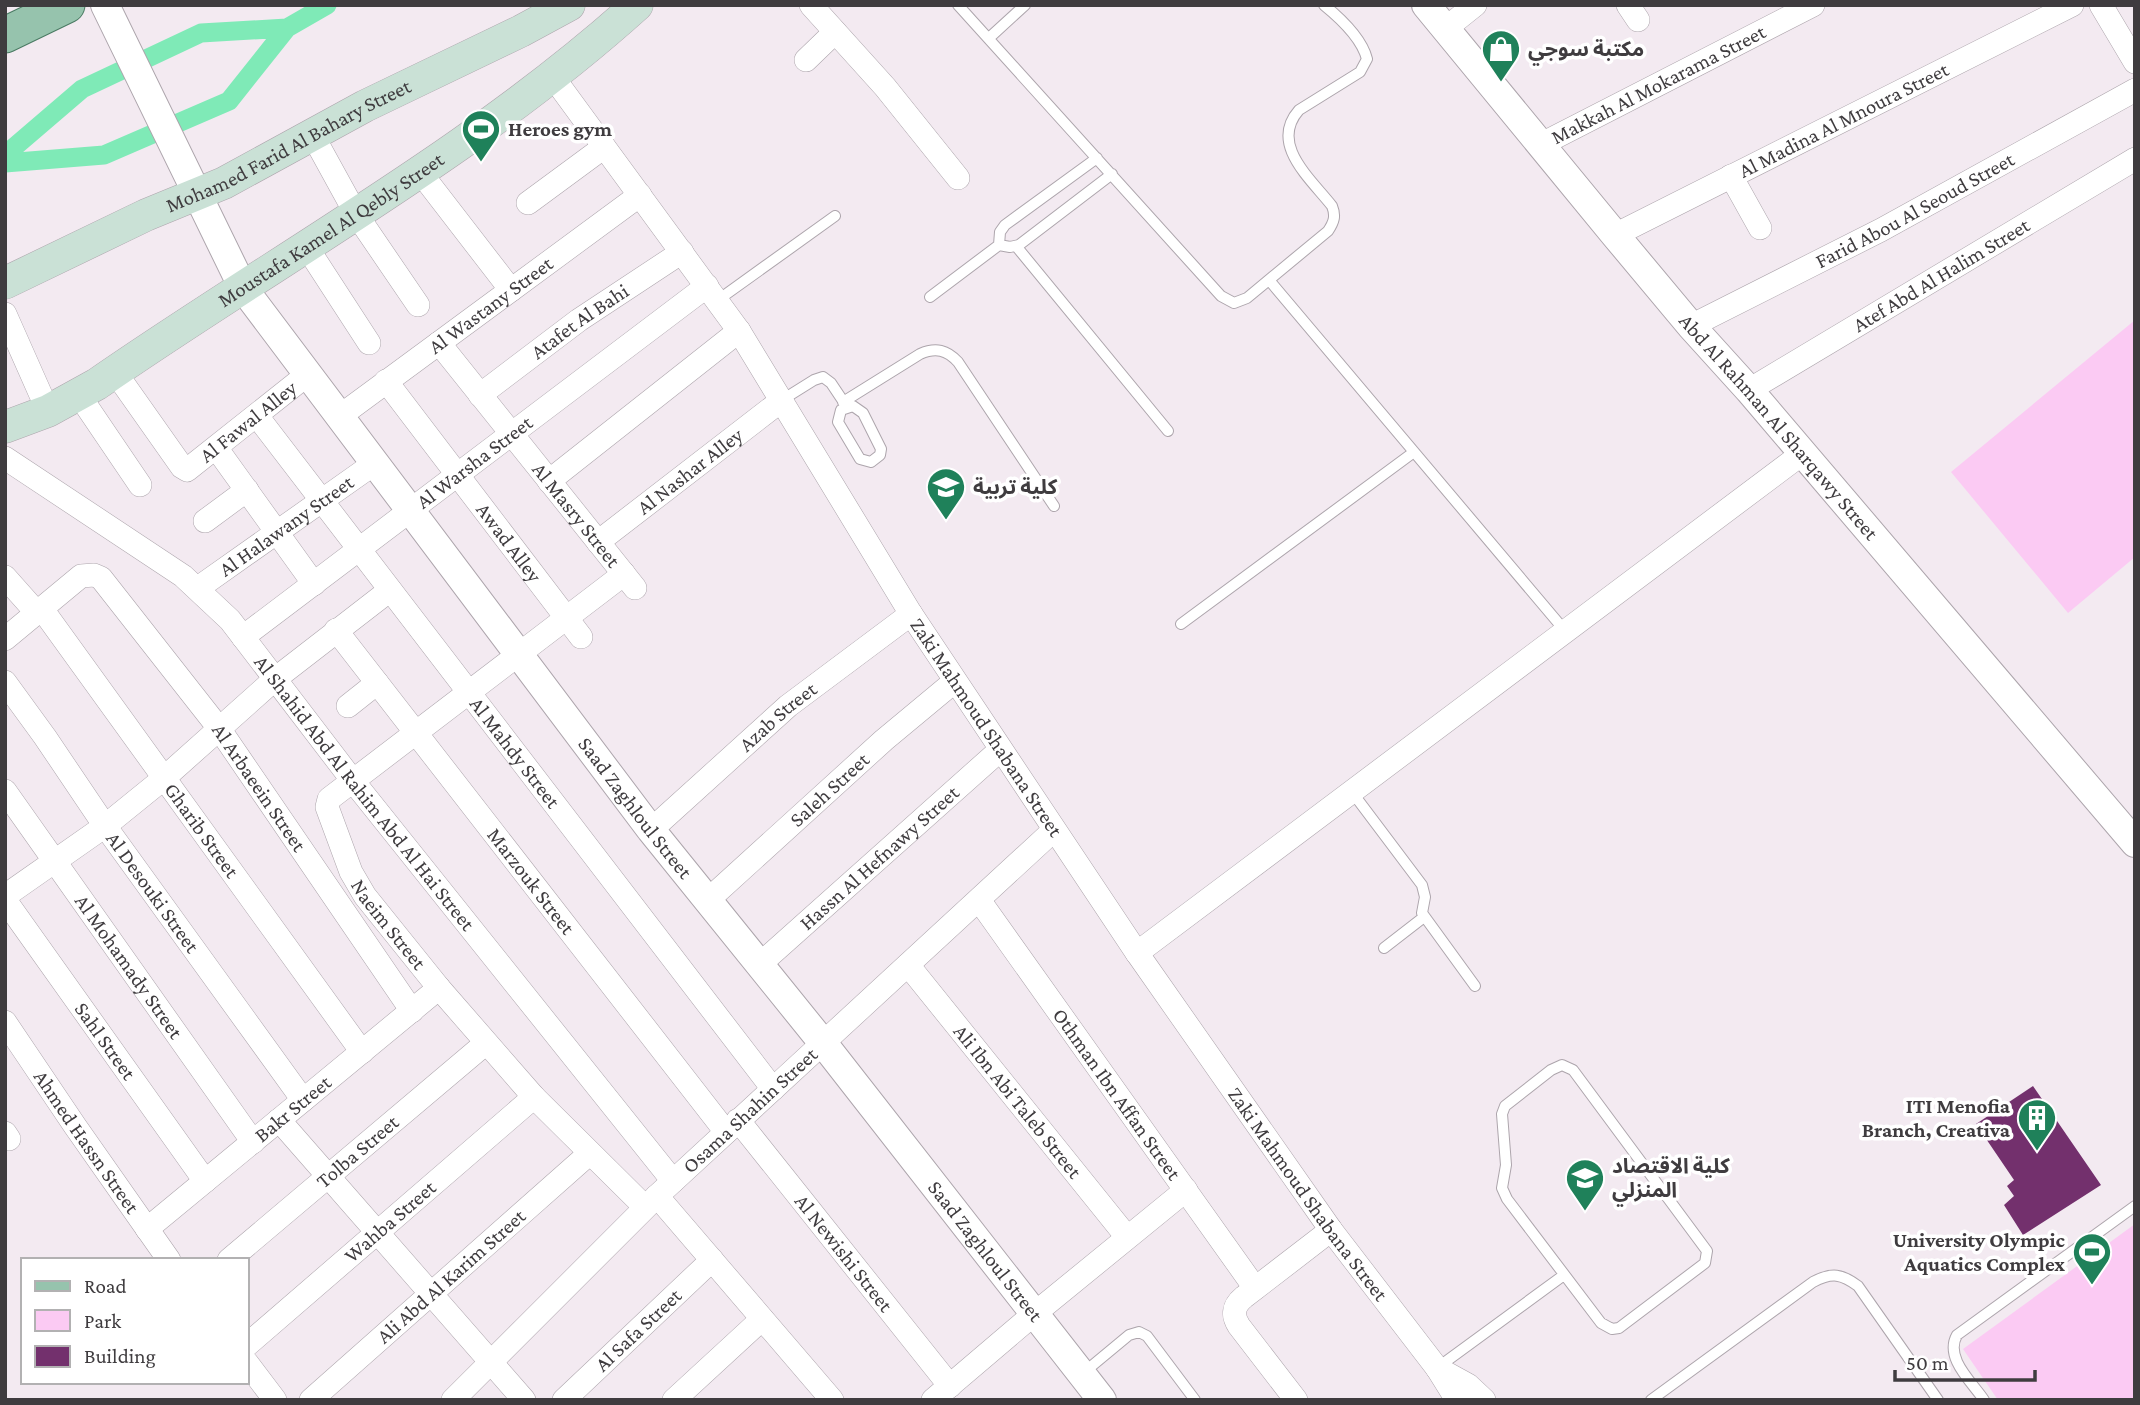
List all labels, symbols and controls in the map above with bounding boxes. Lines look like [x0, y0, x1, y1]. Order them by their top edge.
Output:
street label: Makkah Al Mokarama Street [1547, 19, 1770, 149]
shop icon: مكتبة سوجي [1480, 28, 1522, 83]
place label: مكتبة سوجي [1528, 37, 1644, 66]
street label: Al Madina Al Mnoura Street [1735, 57, 1954, 183]
street label: Mohamed Farid Al Bahary Street [162, 73, 416, 218]
sports icon: Heroes gym [460, 108, 502, 163]
place label: Heroes gym [508, 117, 612, 141]
street label: Moustafa Kamel Al Qebly Street [213, 147, 449, 312]
street label: Farid Abou Al Seoud Street [1811, 147, 2019, 273]
street label: Atef Abd Al Halim Street [1849, 212, 2035, 337]
street label: Al Wastany Street [424, 251, 558, 359]
street label: Atafet Al Bahi [526, 278, 633, 364]
street label: Abd Al Rahman Al Sharqawy Street [1674, 309, 1884, 546]
street label: Al Fawal Alley [195, 376, 302, 467]
street label: Al Warsha Street [412, 410, 538, 514]
street label: Al Nashar Alley [632, 423, 748, 520]
street label: Al Masry Street [527, 458, 626, 573]
school or university icon: كلية تربية [925, 466, 967, 521]
street label: Al Halawany Street [214, 469, 359, 581]
place label: كلية تربية [973, 475, 1058, 499]
street label: Awad Alley [471, 498, 547, 587]
street label: Zaki Mahmoud Shabana Street [905, 613, 1068, 842]
street label: Al Shahid Abd Al Rahim Abd Al Hai Street [249, 650, 480, 936]
street label: Azab Street [734, 676, 822, 757]
street label: Al Mahdy Street [465, 692, 566, 814]
street label: Al Arbaeein Street [207, 719, 312, 857]
street label: Saad Zaghloul Street [573, 732, 698, 884]
street label: Saleh Street [785, 747, 875, 832]
street label: Gharib Street [160, 778, 245, 883]
street label: Hassn Al Hefnawy Street [795, 780, 964, 935]
street label: Marzouk Street [482, 823, 581, 940]
street label: Al Desouki Street [101, 827, 205, 958]
street label: Naeim Street [346, 875, 432, 975]
street label: Al Mohamady Street [70, 890, 189, 1044]
street label: Sahl Street [70, 998, 142, 1085]
street label: Othman Ibn Affan Street [1048, 1003, 1187, 1185]
street label: Ali Ibn Abi Taleb Street [949, 1020, 1087, 1184]
street label: Osama Shahin Street [678, 1042, 823, 1178]
street label: Ahmed Hassn Street [29, 1066, 145, 1219]
street label: Bakr Street [250, 1070, 337, 1147]
street label: Zaki Mahmoud Shabana Street [1223, 1083, 1394, 1307]
place label: ITI Menofia Branch, Creativa [1862, 1094, 2011, 1142]
building icon: ITI Menofia Branch, Creativa [2016, 1097, 2058, 1152]
street label: Tolba Street [311, 1109, 404, 1193]
place label: كلية الاقتصاد المنزلي [1612, 1154, 1730, 1207]
school or university icon: كلية الاقتصاد المنزلي [1564, 1157, 1606, 1212]
street label: Wahba Street [339, 1175, 441, 1267]
street label: Saad Zaghloul Street [923, 1176, 1049, 1327]
street label: Al Newishi Street [790, 1189, 899, 1317]
street label: Ali Abd Al Karim Street [372, 1203, 531, 1348]
place label: University Olympic Aquatics Complex [1893, 1228, 2066, 1276]
sports icon: University Olympic Aquatics Complex [2071, 1231, 2113, 1286]
legend [21, 1258, 248, 1384]
text: Road [84, 1274, 127, 1298]
street label: Al Safa Street [590, 1283, 687, 1376]
text: Park [84, 1309, 121, 1333]
scale bar [1895, 1338, 2035, 1382]
text: Building [84, 1344, 156, 1368]
text: 50 m [1906, 1351, 1949, 1375]

